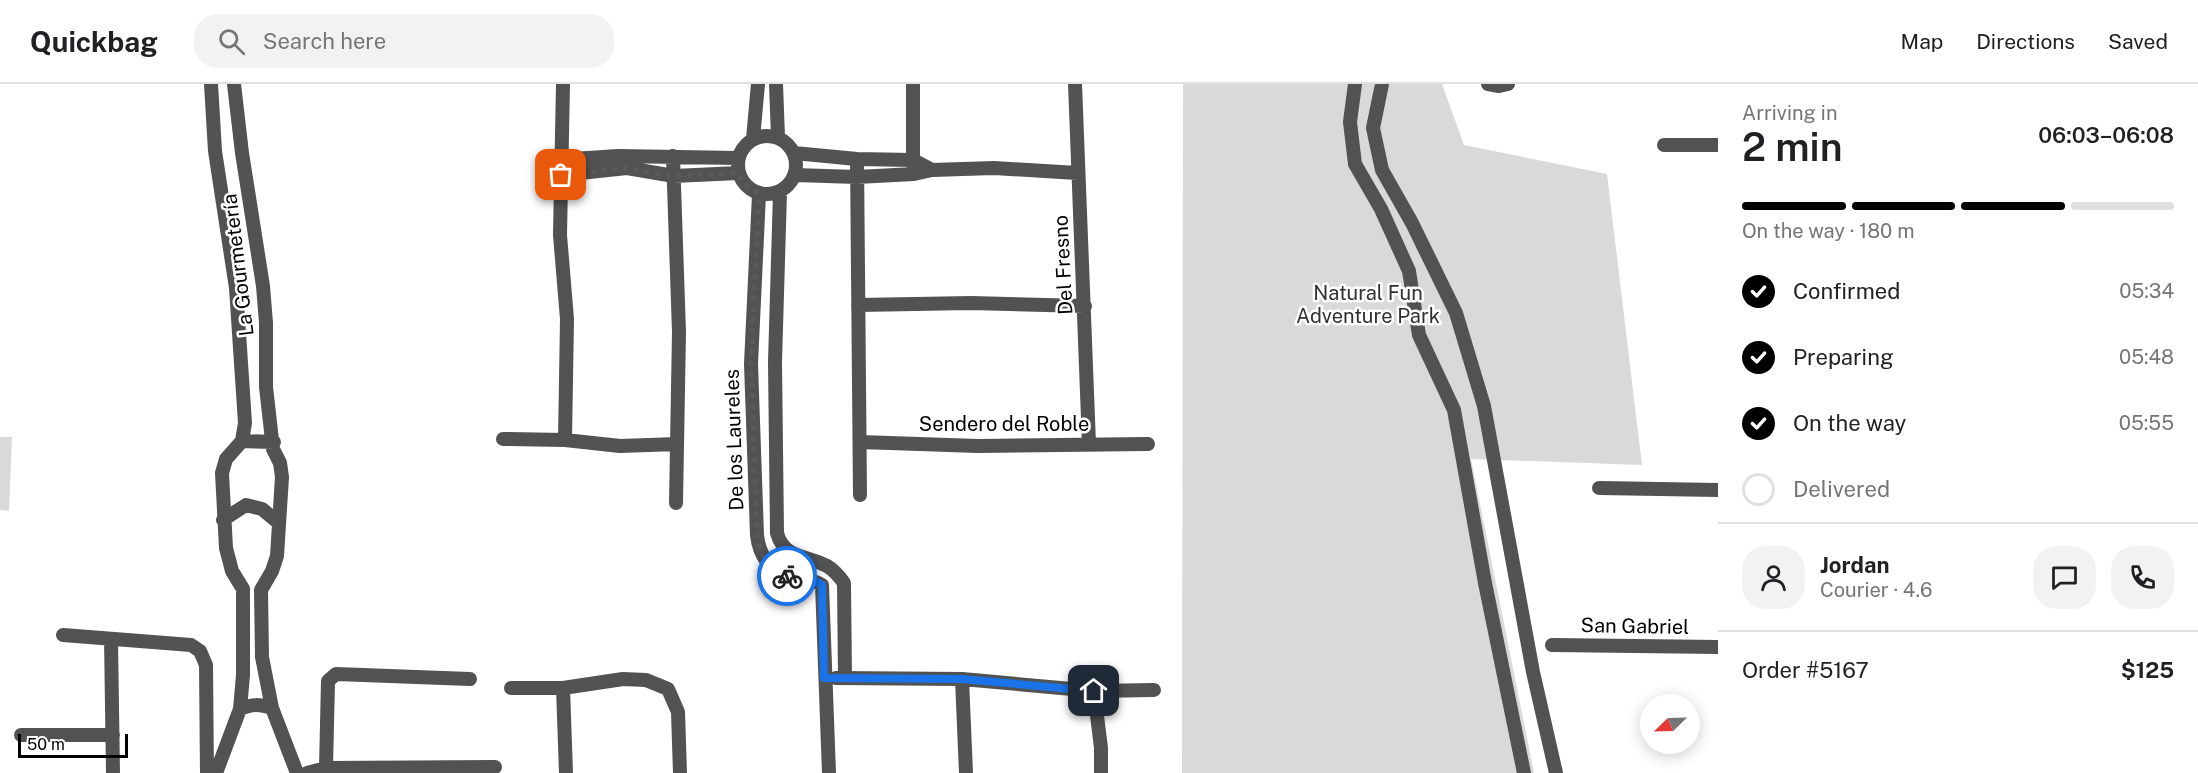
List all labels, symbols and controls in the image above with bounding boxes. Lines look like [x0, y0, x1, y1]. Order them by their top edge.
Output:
search box [194, 14, 614, 68]
text: Quickbag [30, 25, 158, 58]
icon: search [215, 25, 248, 58]
text: Search here [263, 28, 386, 54]
text: Map [1901, 29, 1943, 54]
text: Directions [1976, 29, 2075, 54]
text: Saved [2108, 29, 2168, 54]
text: Arriving in [1742, 101, 1837, 125]
text: 06:03–06:08 [2038, 122, 2174, 148]
text: 2 min [1742, 124, 1843, 170]
pin [535, 149, 586, 200]
icon: bag [544, 158, 577, 191]
street label: La Gourmetería [217, 192, 259, 338]
street label: Del Fresno [1048, 214, 1078, 316]
text: On the way · 180 m [1742, 219, 1914, 243]
icon: check [1742, 275, 1775, 308]
text: Confirmed [1793, 278, 1900, 304]
text: 05:34 [2119, 279, 2174, 303]
park label: Natural Fun Adventure Park [1296, 281, 1440, 328]
icon: check [1742, 341, 1775, 374]
text: Preparing [1793, 344, 1894, 370]
text: 05:48 [2119, 345, 2174, 369]
street label: De los Laureles [720, 369, 748, 511]
icon: check [1742, 407, 1775, 440]
text: On the way [1793, 410, 1906, 436]
text: 05:55 [2119, 411, 2174, 435]
street label: Sendero del Roble [919, 412, 1089, 436]
text: Delivered [1793, 476, 1890, 502]
courier [757, 546, 817, 606]
button: person [1742, 546, 1805, 609]
button: chat [2033, 546, 2096, 609]
button: phone [2111, 546, 2174, 609]
text: Jordan [1820, 552, 1889, 578]
icon: bike [771, 560, 804, 593]
text: Courier · 4.6 [1820, 578, 1932, 602]
street label: San Gabriel [1580, 613, 1690, 639]
text: Order #5167 [1742, 657, 1869, 683]
text: $125 [2121, 657, 2174, 683]
pin [1068, 665, 1119, 716]
icon: home [1077, 674, 1110, 707]
north arrow [1640, 694, 1700, 754]
map controls [1640, 694, 1700, 754]
scale bar [18, 731, 128, 758]
text: 50 m [27, 735, 65, 754]

